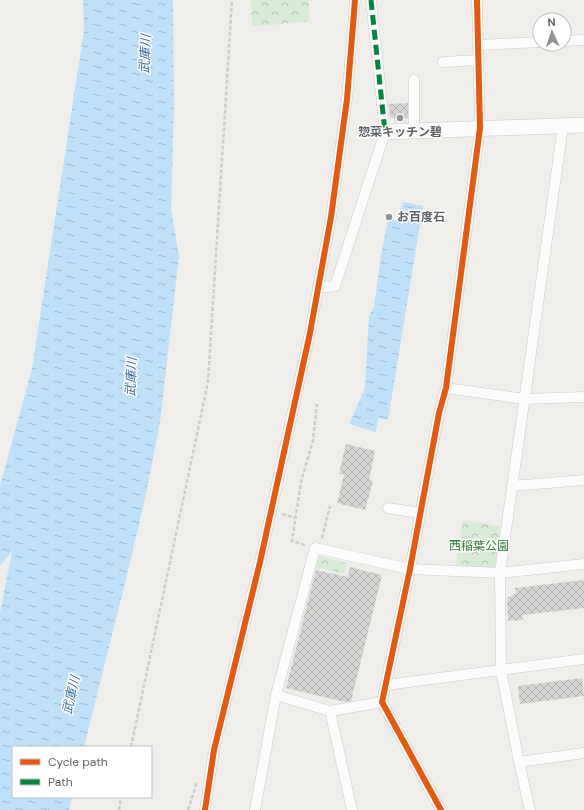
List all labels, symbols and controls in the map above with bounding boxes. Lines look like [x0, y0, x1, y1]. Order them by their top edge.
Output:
north arrow [532, 12, 572, 52]
text: N [547, 15, 556, 29]
water label: 武庫川 [135, 32, 155, 74]
marker: 惣菜キッチン碧 [395, 113, 405, 123]
place label: 惣菜キッチン碧 [358, 124, 442, 140]
place label: お百度石 [397, 209, 445, 225]
marker: お百度石 [384, 212, 394, 222]
water label: 武庫川 [121, 355, 141, 397]
park label: 西稲葉公園 [449, 538, 509, 554]
water label: 武庫川 [58, 672, 84, 716]
legend [12, 746, 152, 798]
text: Cycle path [48, 754, 108, 770]
text: Path [48, 774, 73, 790]

